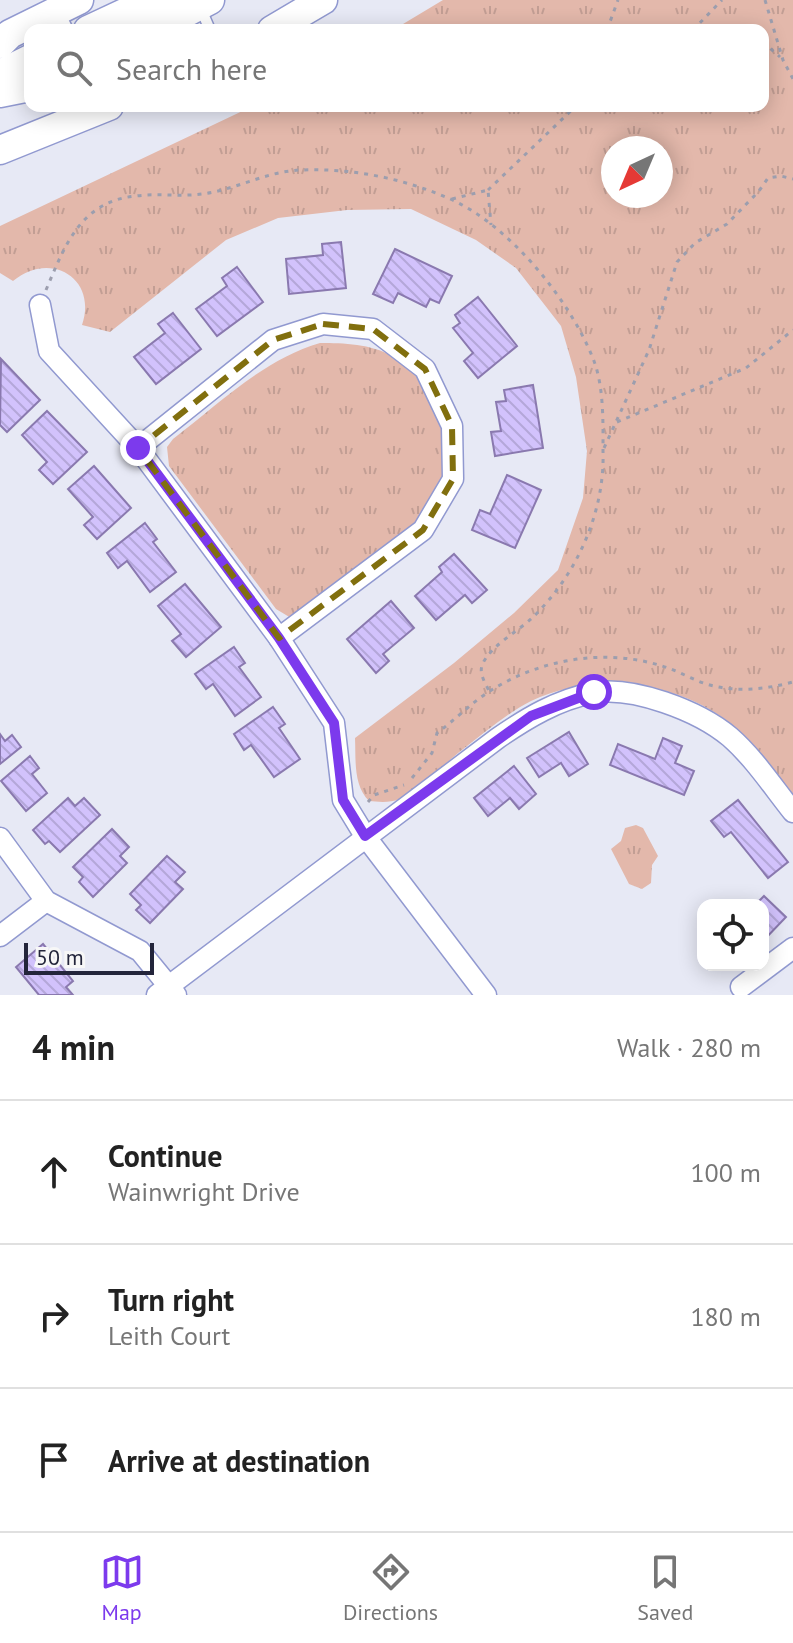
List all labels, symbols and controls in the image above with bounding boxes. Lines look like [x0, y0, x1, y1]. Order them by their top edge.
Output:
search box [24, 24, 769, 112]
icon: search [52, 46, 96, 90]
text: Search here [116, 49, 267, 88]
north arrow [601, 136, 673, 208]
route end [120, 430, 156, 466]
route start [576, 674, 612, 710]
map controls [697, 899, 769, 971]
button: locate [697, 899, 769, 971]
scale bar [24, 939, 154, 975]
text: 50 m [36, 943, 84, 971]
text: 4 min [32, 1025, 115, 1069]
text: Walk · 280 m [617, 1031, 761, 1064]
text: Continue [108, 1136, 222, 1175]
icon: ahead [32, 1150, 76, 1194]
text: 100 m [690, 1156, 761, 1189]
text: Wainwright Drive [108, 1175, 300, 1208]
text: Turn right [108, 1280, 234, 1319]
icon: right [32, 1294, 76, 1338]
text: 180 m [690, 1300, 761, 1333]
text: Leith Court [108, 1319, 230, 1352]
icon: arrive [32, 1438, 76, 1482]
text: Arrive at destination [108, 1441, 370, 1480]
tab: Map [100, 1550, 144, 1626]
tab: Directions [343, 1550, 438, 1626]
tab: Saved [637, 1550, 693, 1626]

